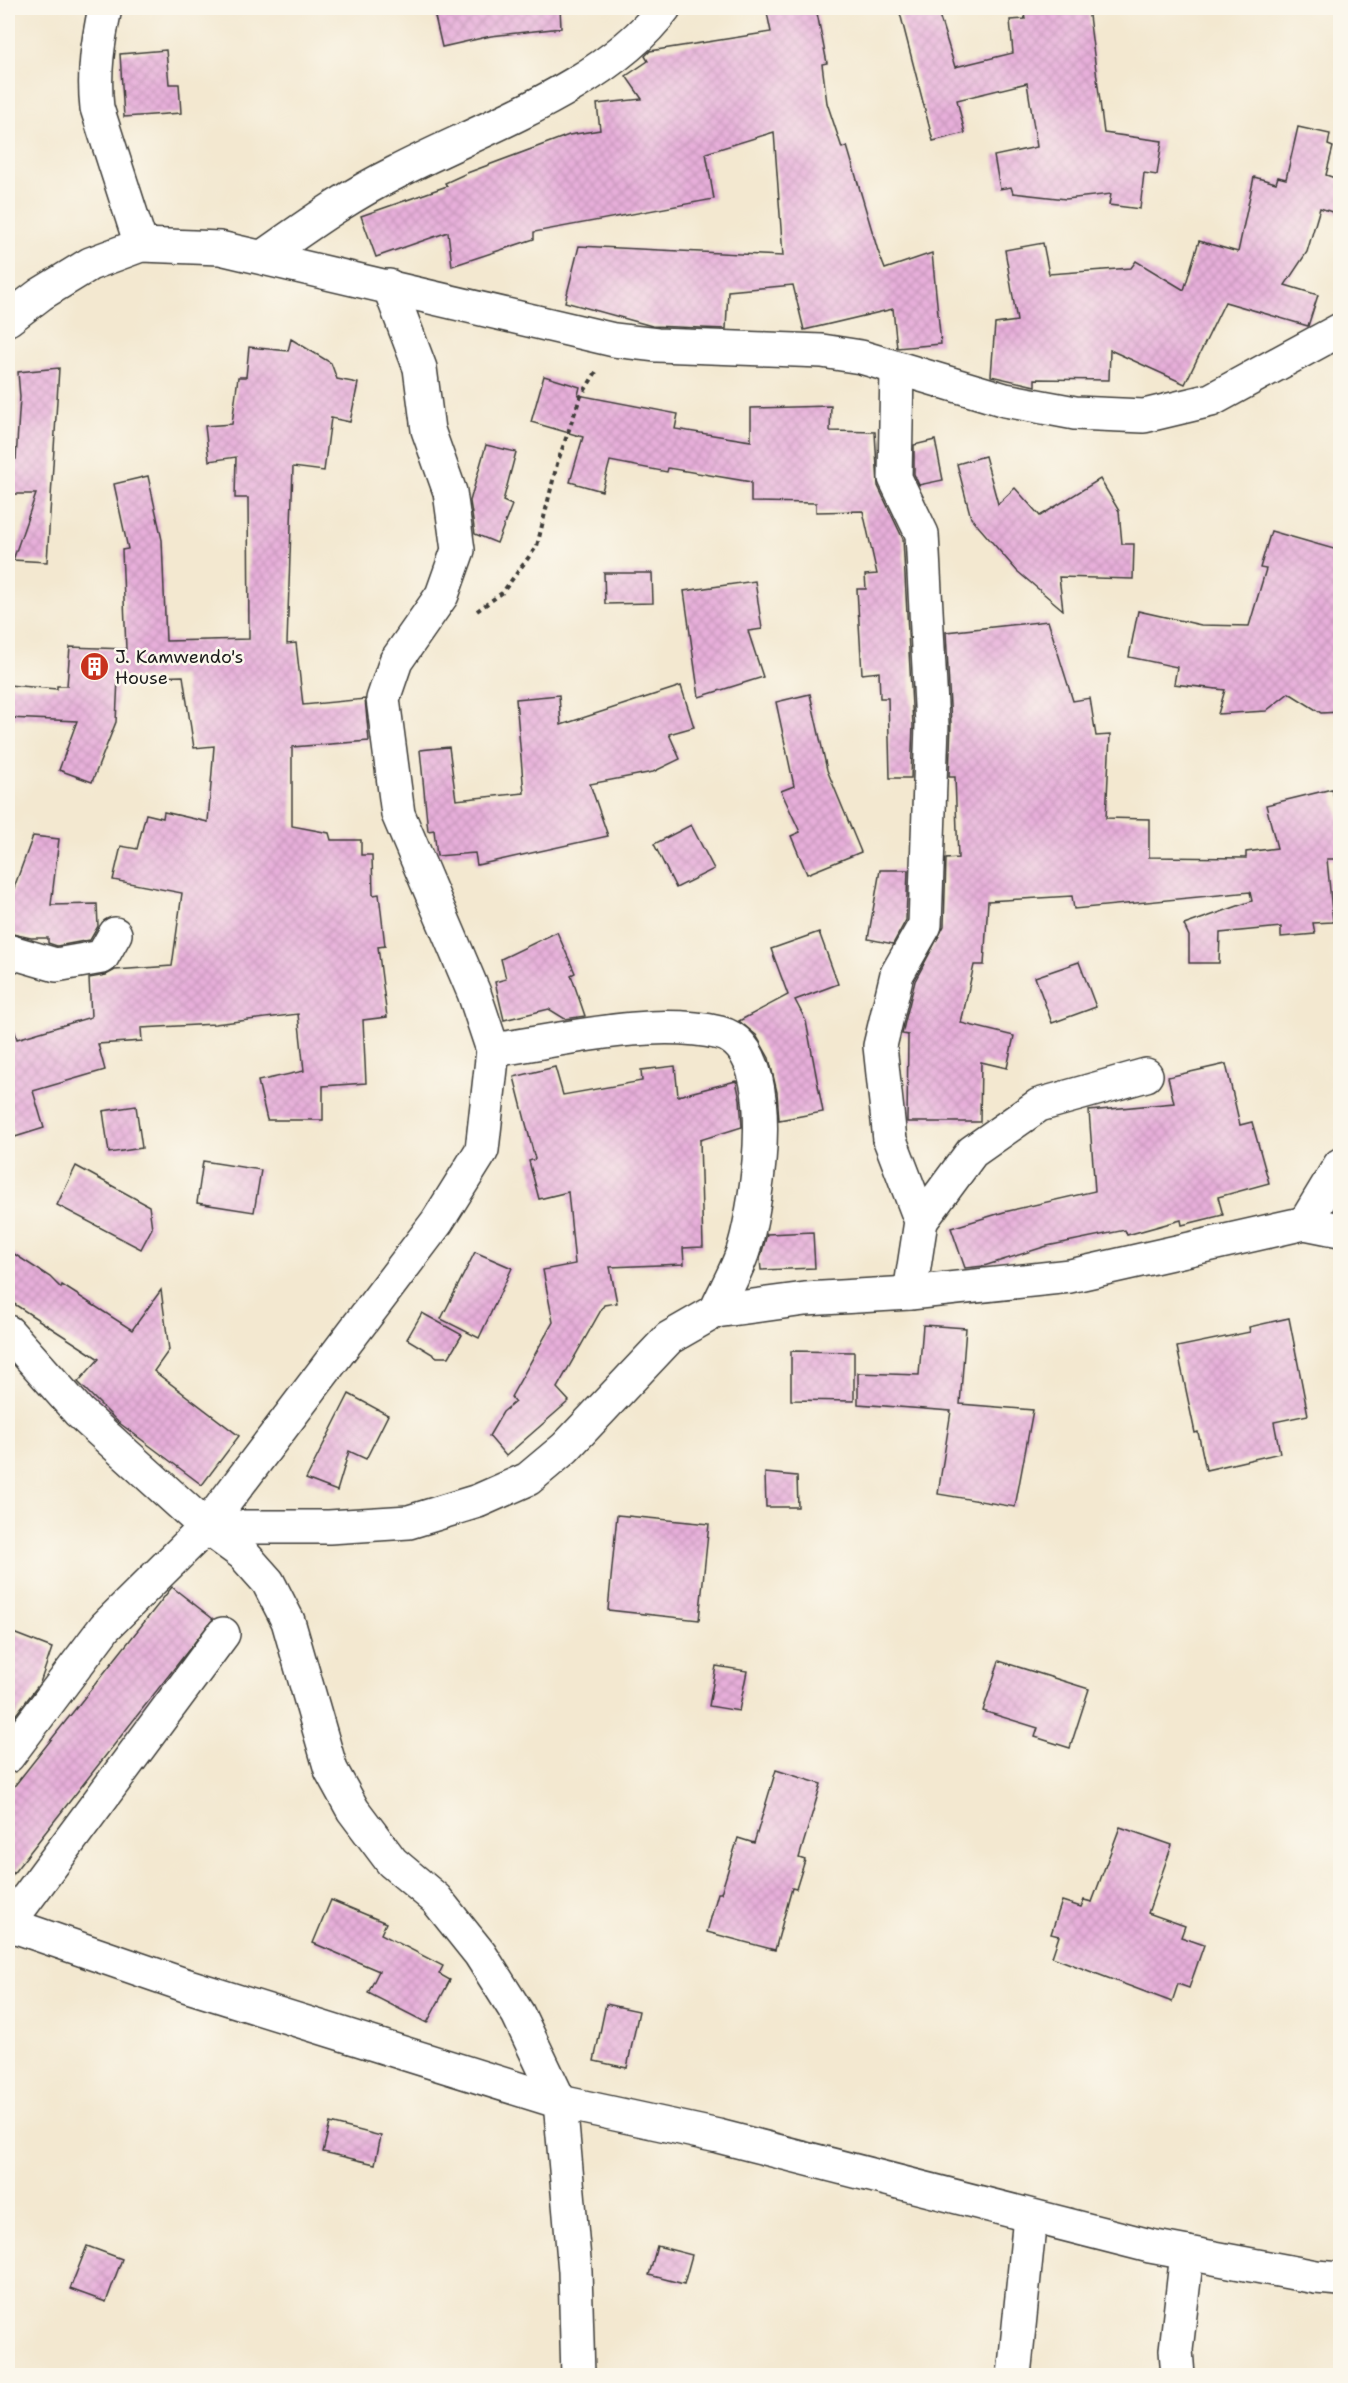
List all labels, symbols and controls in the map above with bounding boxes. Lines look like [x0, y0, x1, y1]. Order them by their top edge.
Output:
place label: J. Kamwendo's House [115, 645, 243, 690]
building icon: J. Kamwendo's House [78, 651, 110, 683]

